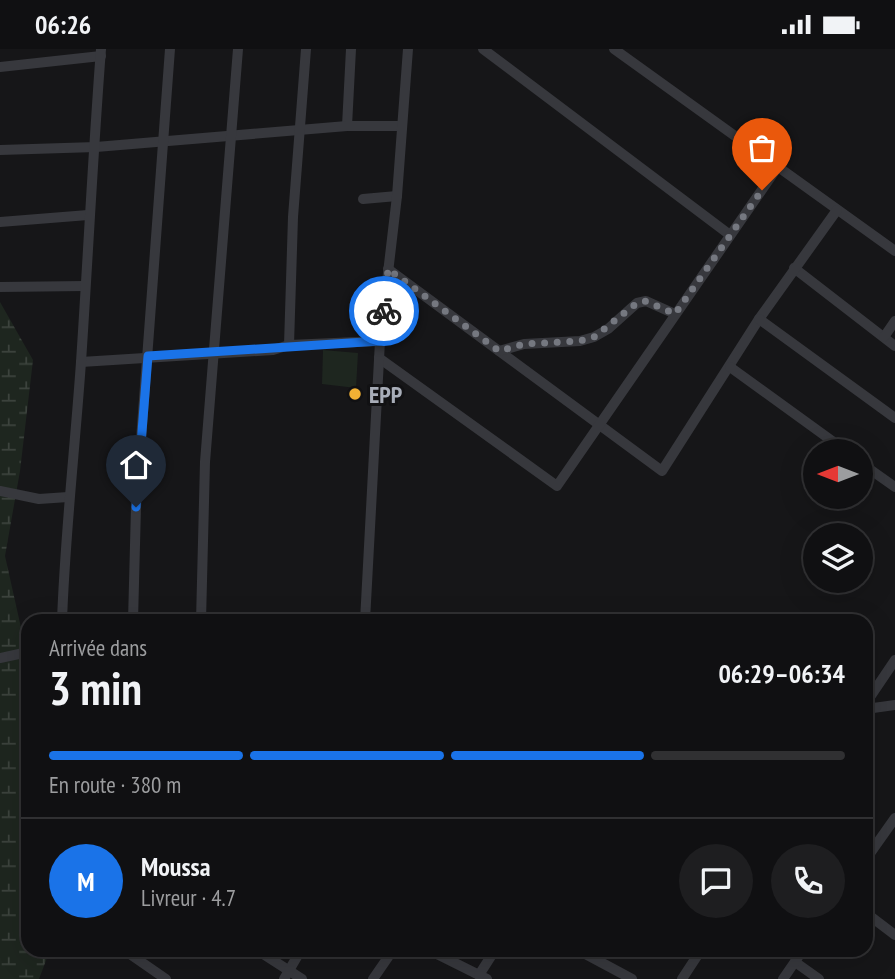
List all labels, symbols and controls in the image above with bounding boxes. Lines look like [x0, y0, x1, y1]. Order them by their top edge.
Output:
text: 06:26 [35, 8, 91, 41]
pin [732, 118, 792, 190]
icon: bag [743, 129, 781, 167]
courier [349, 276, 419, 346]
icon: bike [365, 292, 403, 330]
place label: EPP [369, 379, 403, 410]
marker: EPP [347, 386, 363, 402]
pin [106, 435, 166, 507]
north arrow [803, 439, 873, 509]
map controls [803, 439, 873, 593]
icon: home [117, 446, 155, 484]
button: layers [803, 523, 873, 593]
text: Arrivée dans [49, 633, 147, 662]
text: 06:29–06:34 [718, 657, 845, 690]
text: 3 min [49, 658, 142, 718]
text: En route · 380 m [49, 770, 181, 799]
button: chat [679, 844, 753, 918]
button: phone [771, 844, 845, 918]
text: Moussa [141, 850, 210, 883]
text: M [77, 865, 95, 898]
text: Livreur · 4.7 [141, 883, 236, 912]

